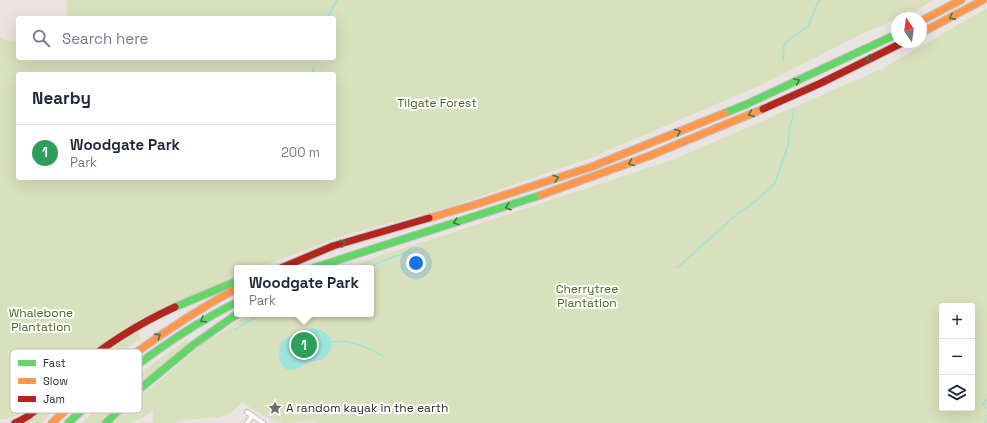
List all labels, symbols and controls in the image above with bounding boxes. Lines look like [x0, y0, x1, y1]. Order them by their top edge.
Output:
north arrow [891, 12, 927, 48]
one-way arrow [949, 12, 956, 19]
search box [16, 16, 336, 60]
icon: search [30, 27, 52, 49]
text: Search here [62, 29, 148, 48]
one-way arrow [866, 54, 873, 62]
one-way arrow [793, 78, 801, 86]
text: Nearby [32, 87, 91, 109]
park label: Tilgate Forest [397, 95, 477, 111]
one-way arrow [748, 109, 755, 117]
one-way arrow [673, 129, 681, 137]
text: Woodgate Park [70, 135, 180, 154]
text: 1 [42, 144, 48, 161]
text: 200 m [281, 144, 320, 161]
text: Park [70, 154, 97, 171]
one-way arrow [627, 159, 634, 167]
one-way arrow [553, 174, 560, 183]
one-way arrow [505, 202, 512, 210]
one-way arrow [453, 217, 460, 226]
one-way arrow [339, 239, 346, 248]
your location [406, 253, 426, 273]
popup [234, 265, 374, 317]
text: Woodgate Park [249, 273, 359, 292]
park label: Cherrytree Plantation [556, 281, 618, 311]
text: Park [249, 292, 276, 309]
map controls [939, 303, 975, 411]
button: + [939, 303, 975, 339]
park label: Whalebone Plantation [9, 305, 73, 335]
one-way arrow [200, 316, 207, 323]
pin: 1 [291, 330, 317, 360]
one-way arrow [154, 333, 161, 340]
button: − [939, 339, 975, 375]
legend [10, 349, 142, 413]
text: Fast [43, 356, 66, 370]
text: Slow [43, 374, 68, 388]
button: layers [939, 375, 975, 411]
text: Jam [43, 392, 65, 406]
place icon: A random kayak in the earth [267, 400, 283, 416]
place label: A random kayak in the earth [286, 400, 448, 416]

